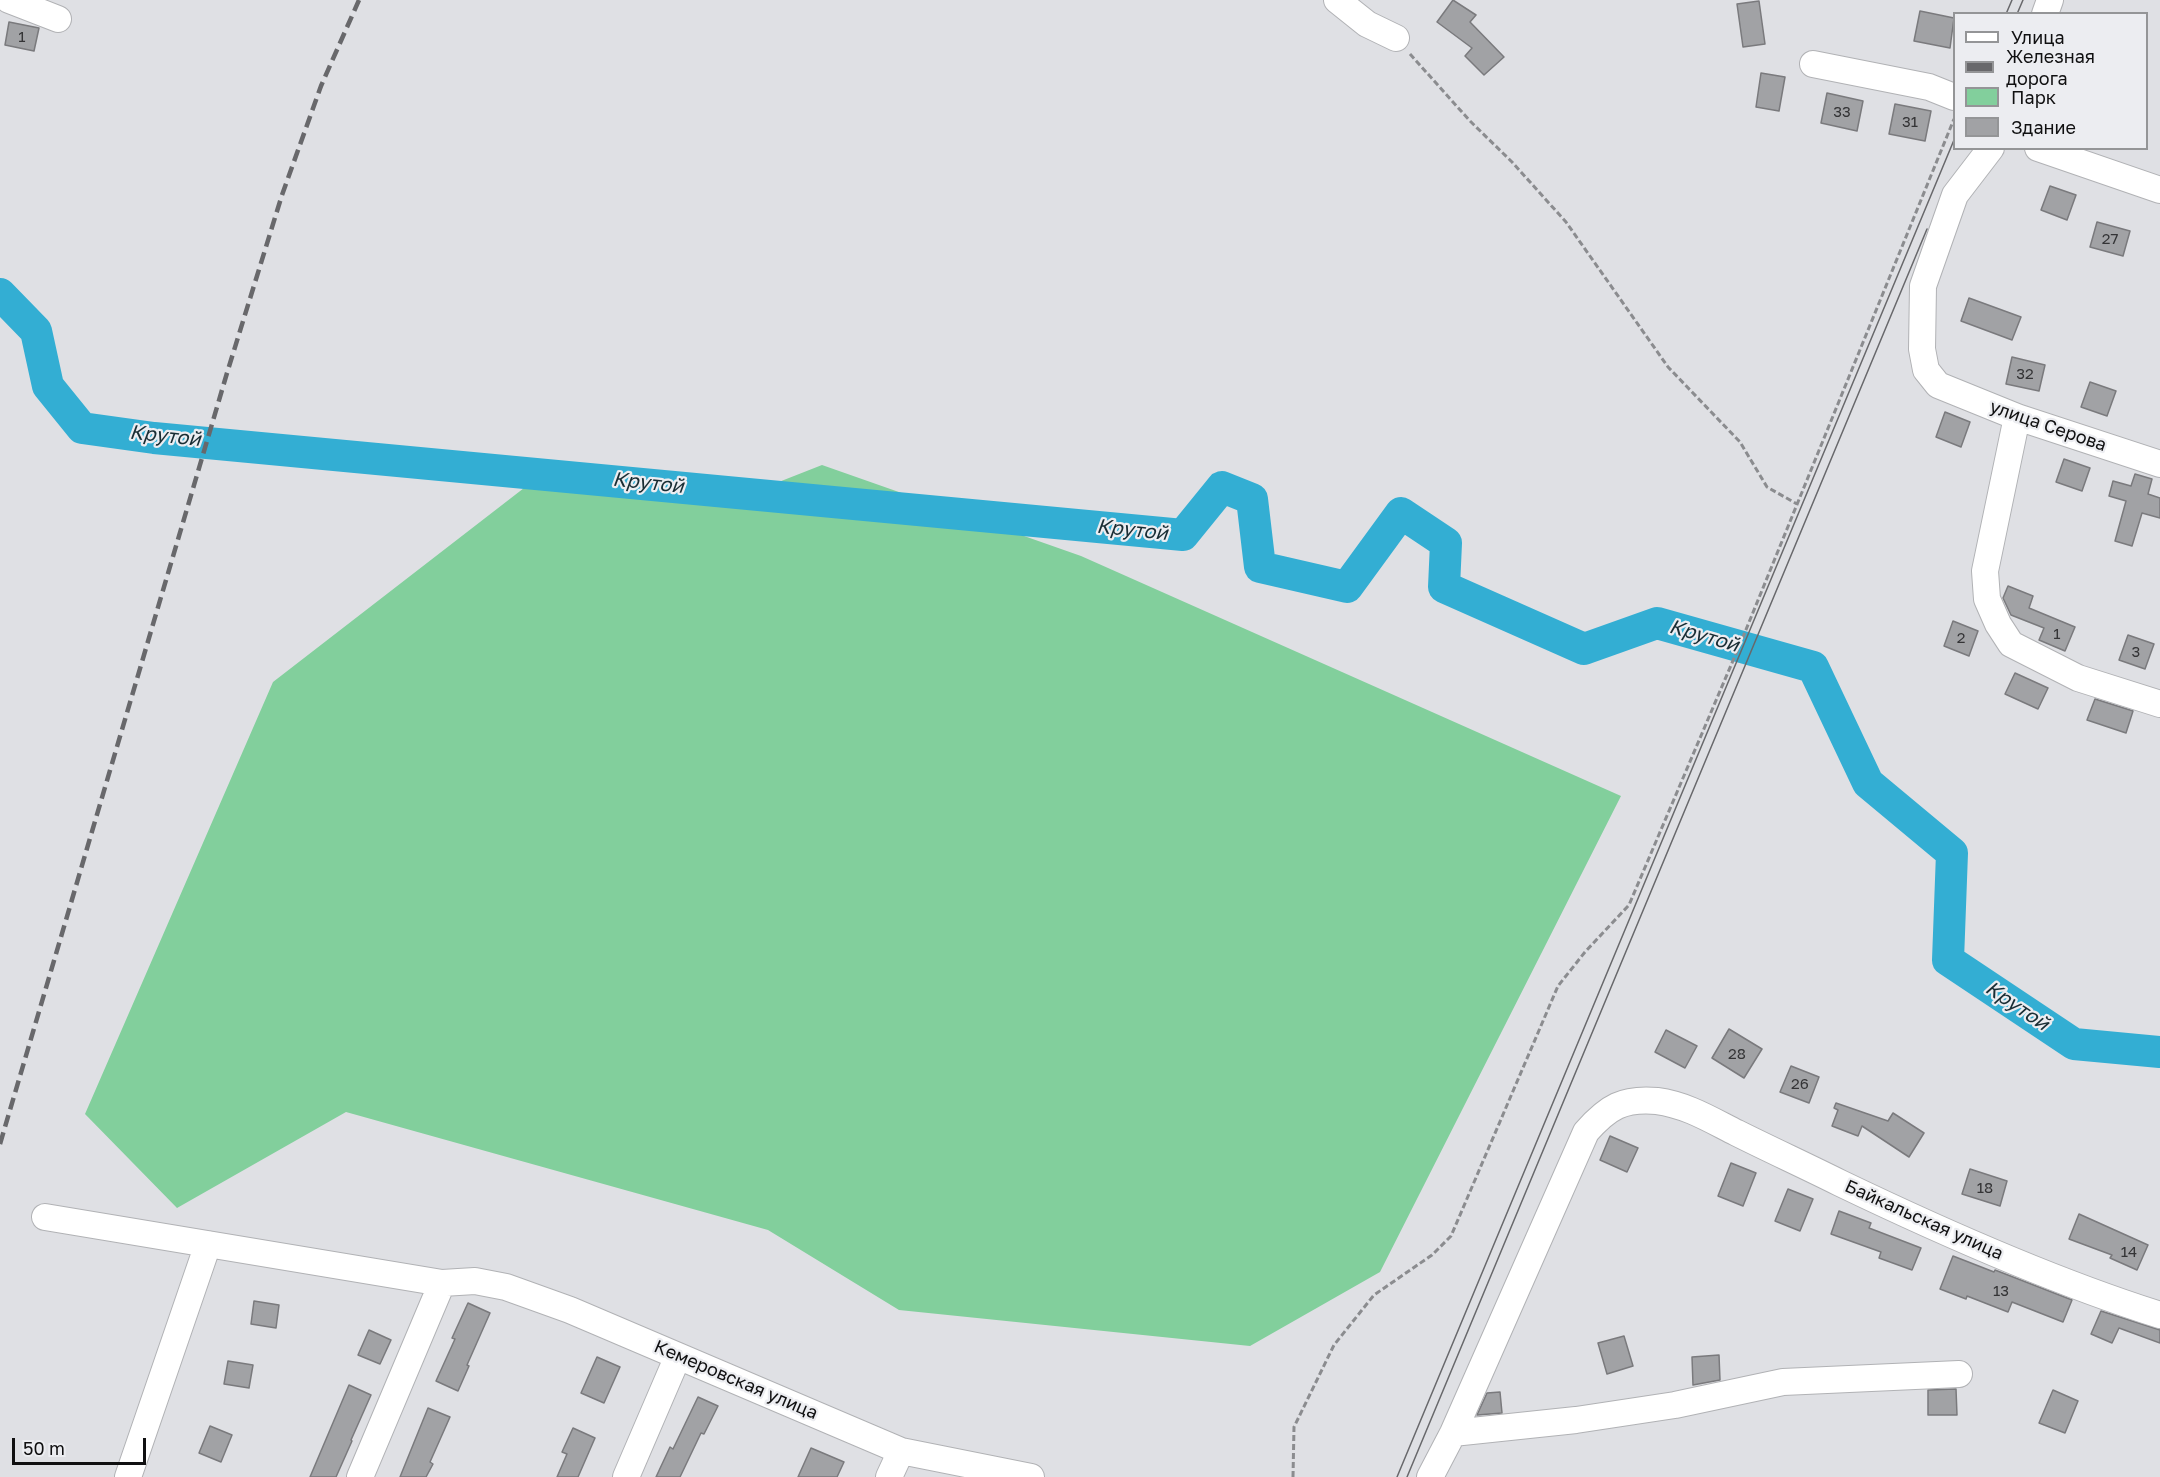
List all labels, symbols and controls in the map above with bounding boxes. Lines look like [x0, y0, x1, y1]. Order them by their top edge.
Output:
legend [1953, 12, 2148, 150]
text: Улица [2011, 26, 2065, 48]
house number: 1 [18, 28, 26, 46]
text: Железная дорога [2006, 45, 2095, 89]
text: Парк [2011, 86, 2056, 108]
house number: 33 [1833, 103, 1851, 121]
house number: 31 [1902, 113, 1918, 131]
text: Здание [2011, 116, 2076, 138]
house number: 27 [2102, 230, 2118, 248]
house number: 32 [2016, 365, 2034, 383]
street label: улица Серова [1987, 396, 2109, 456]
water label: Крутой [128, 420, 202, 452]
water label: Крутой [611, 467, 685, 499]
water label: Крутой [1095, 514, 1169, 546]
water label: Крутой [1666, 615, 1742, 657]
house number: 1 [2053, 625, 2061, 643]
house number: 2 [1957, 629, 1965, 647]
house number: 3 [2132, 643, 2140, 661]
water label: Крутой [1981, 976, 2053, 1036]
house number: 28 [1728, 1045, 1746, 1063]
house number: 26 [1791, 1075, 1809, 1093]
street label: Байкальская улица [1841, 1175, 2007, 1265]
house number: 18 [1977, 1179, 1993, 1197]
house number: 14 [2121, 1243, 2137, 1261]
house number: 13 [1993, 1282, 2009, 1300]
street label: Кемеровская улица [651, 1336, 821, 1424]
scale bar [15, 1426, 148, 1464]
text: 50 m [23, 1437, 65, 1459]

